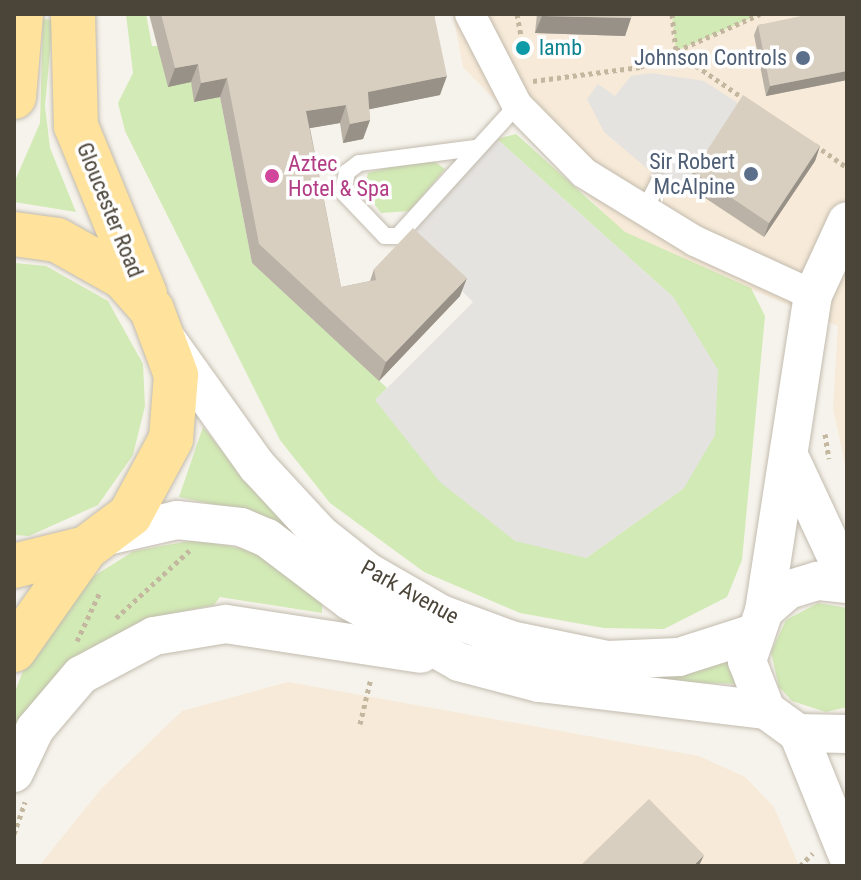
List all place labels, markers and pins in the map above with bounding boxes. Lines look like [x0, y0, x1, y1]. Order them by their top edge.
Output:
place label: lamb [539, 35, 582, 61]
marker: lamb [514, 39, 532, 57]
place label: Johnson Controls [634, 45, 787, 71]
marker: Johnson Controls [794, 49, 812, 67]
place label: Sir Robert McAlpine [649, 148, 735, 200]
place label: Aztec Hotel & Spa [288, 150, 389, 202]
marker: Sir Robert McAlpine [742, 165, 760, 183]
marker: Aztec Hotel & Spa [263, 167, 281, 185]

